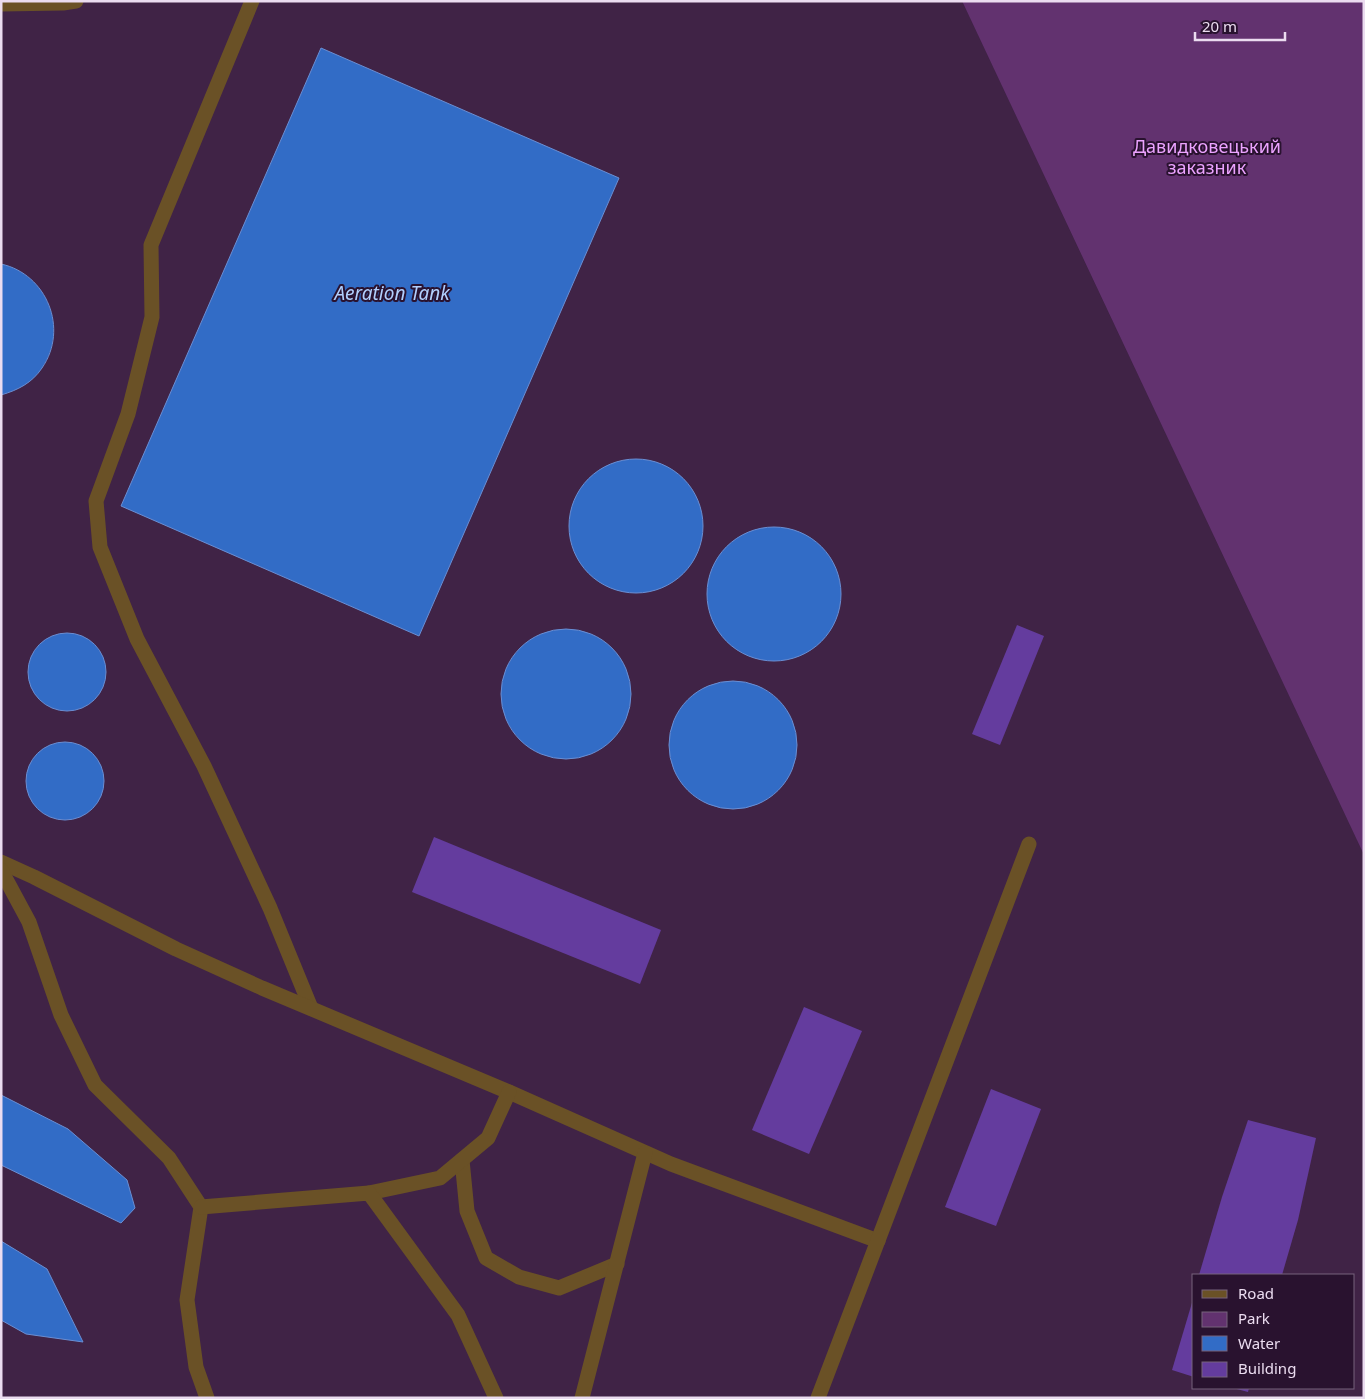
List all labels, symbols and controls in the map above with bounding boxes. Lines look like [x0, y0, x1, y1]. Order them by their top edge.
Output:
scale bar [1195, 10, 1285, 42]
text: 20 m [1202, 16, 1237, 36]
park label: Давидковецький заказник [1133, 134, 1281, 179]
water label: Aeration Tank [332, 280, 450, 306]
legend [1192, 1274, 1355, 1389]
text: Road [1238, 1283, 1274, 1303]
text: Park [1238, 1308, 1270, 1328]
text: Water [1238, 1333, 1280, 1353]
text: Building [1238, 1358, 1296, 1378]

